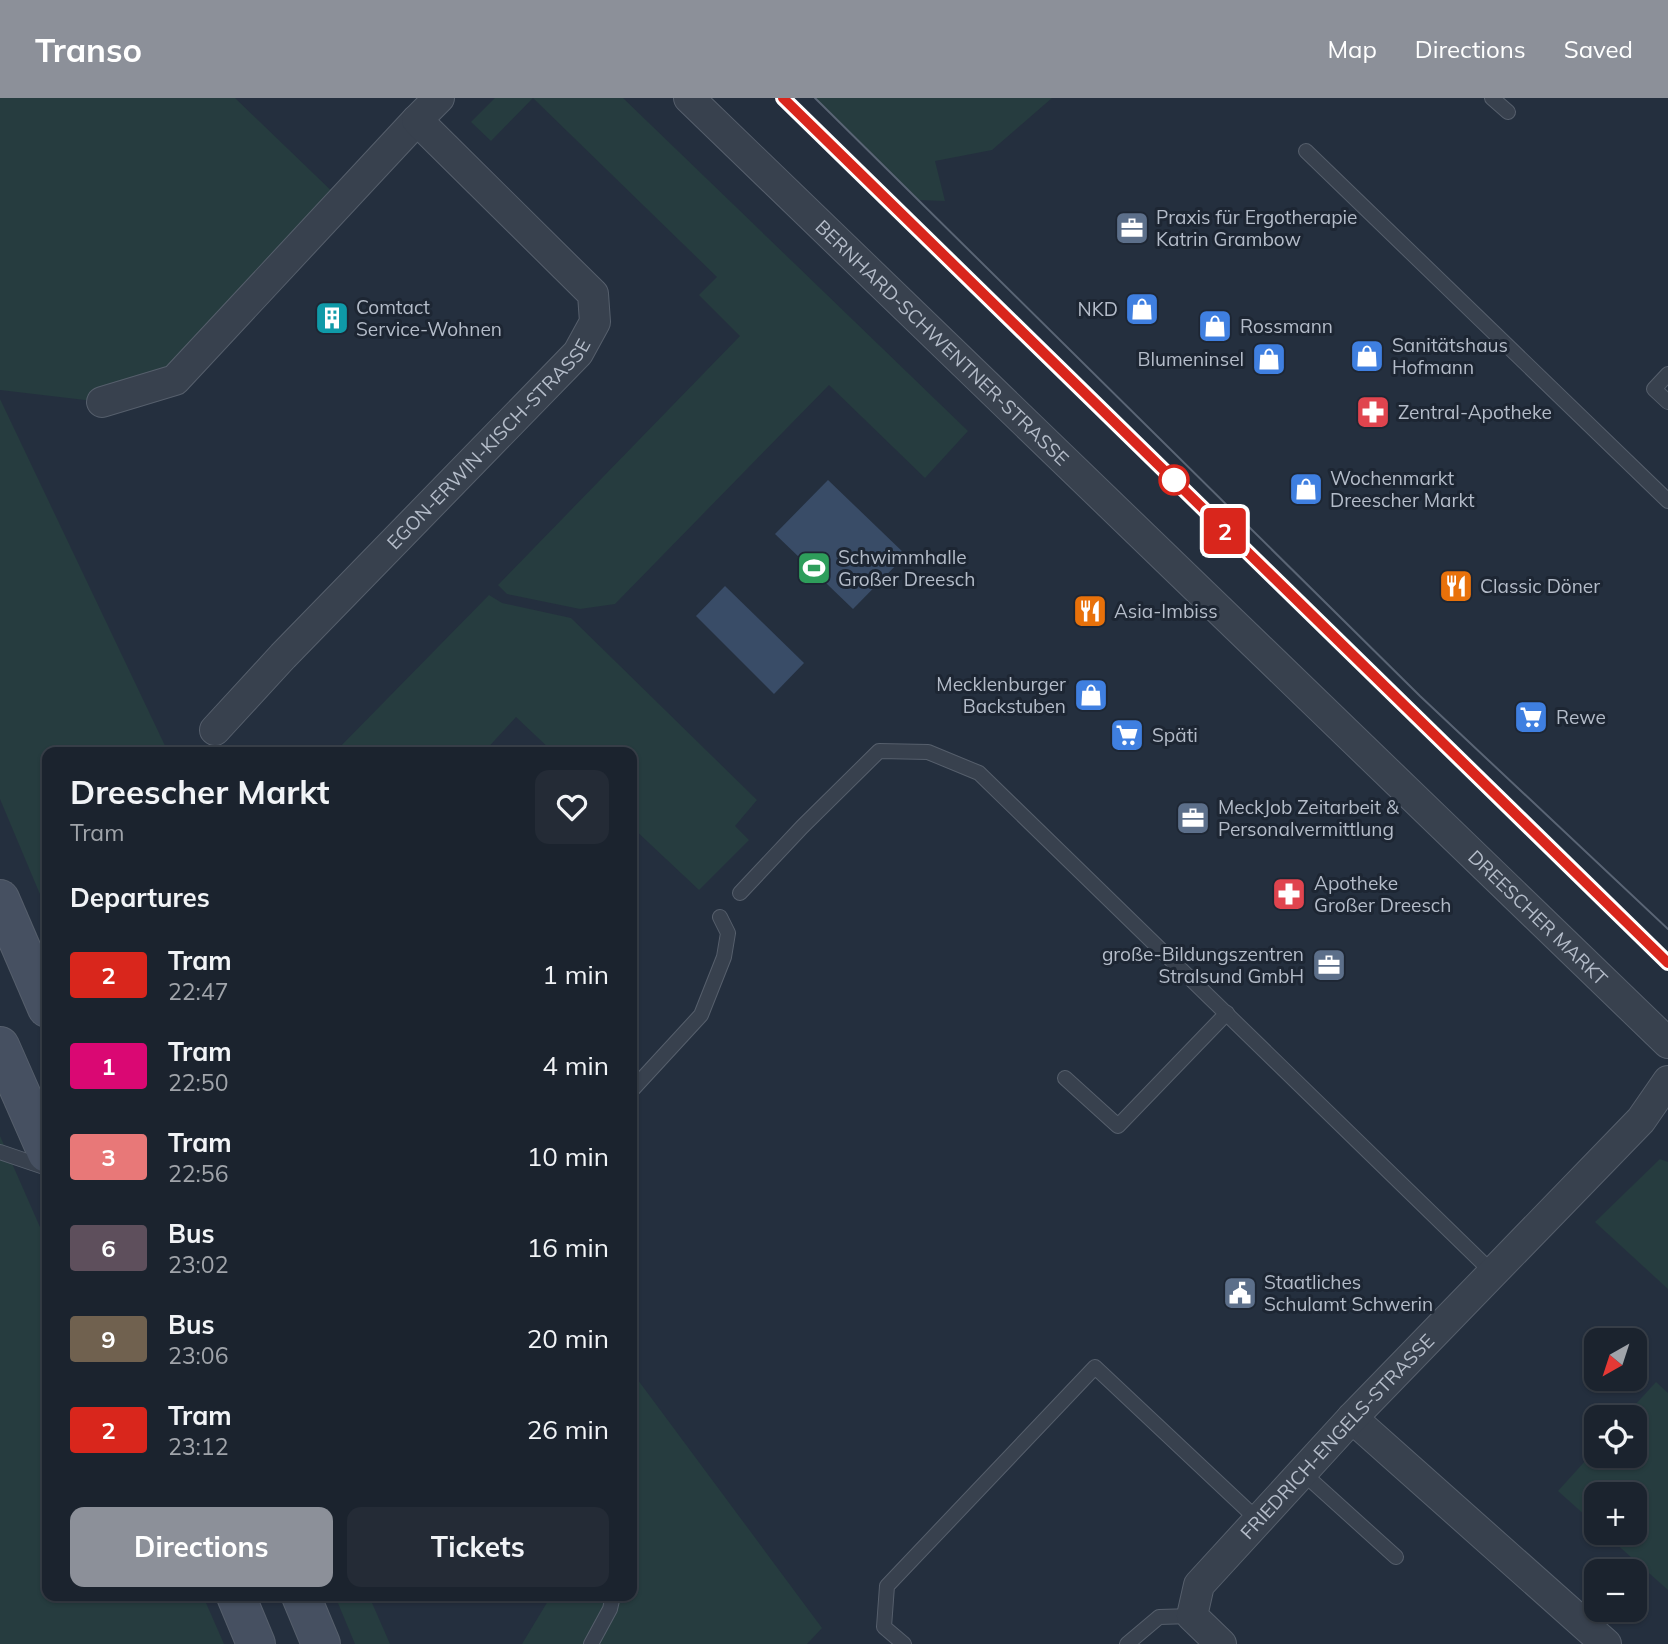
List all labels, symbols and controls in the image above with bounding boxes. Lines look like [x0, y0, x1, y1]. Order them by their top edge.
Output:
text: Transo [35, 29, 142, 70]
text: Map [1327, 34, 1377, 64]
text: Directions [1415, 34, 1526, 64]
text: Saved [1564, 34, 1633, 64]
place label: Praxis für Ergotherapie Katrin Grambow [1156, 205, 1357, 251]
office icon: Praxis für Ergotherapie Katrin Grambow [1113, 209, 1151, 247]
street label: BERNHARD-SCHWENTNER-STRASSE [810, 215, 1074, 470]
shop icon: NKD [1123, 290, 1161, 328]
place label: Comtact Service-Wohnen [356, 295, 502, 341]
place label: NKD [1078, 297, 1118, 321]
building icon: Comtact Service-Wohnen [313, 299, 351, 337]
shop icon: Rossmann [1196, 307, 1234, 345]
place label: Rossmann [1240, 314, 1333, 338]
place label: Sanitätshaus Hofmann [1392, 333, 1508, 379]
street label: EGON-ERWIN-KISCH-STRASSE [382, 335, 595, 554]
shop icon: Sanitätshaus Hofmann [1348, 337, 1386, 375]
shop icon: Blumeninsel [1250, 340, 1288, 378]
place label: Blumeninsel [1138, 347, 1244, 371]
pharmacy icon: Zentral-Apotheke [1354, 393, 1392, 431]
place label: Zentral-Apotheke [1398, 400, 1552, 424]
unlabelled marker [1159, 465, 1189, 495]
place label: Wochenmarkt Dreescher Markt [1330, 466, 1475, 512]
shop icon: Wochenmarkt Dreescher Markt [1287, 470, 1325, 508]
line badge: 2 [1202, 508, 1248, 554]
text: 2 [1218, 516, 1232, 546]
place label: Schwimmhalle Großer Dreesch [838, 545, 975, 591]
sports icon: Schwimmhalle Großer Dreesch [795, 549, 833, 587]
restaurant icon: Classic Döner [1437, 567, 1475, 605]
place label: Classic Döner [1480, 574, 1600, 598]
restaurant icon: Asia-Imbiss [1071, 592, 1109, 630]
place label: Asia-Imbiss [1114, 599, 1218, 623]
place label: Mecklenburger Backstuben [936, 672, 1066, 718]
shop icon: Mecklenburger Backstuben [1072, 676, 1110, 714]
supermarket icon: Rewe [1512, 698, 1550, 736]
place label: Rewe [1556, 705, 1606, 729]
supermarket icon: Späti [1108, 716, 1146, 754]
place label: Späti [1152, 723, 1198, 747]
button: heart [535, 770, 609, 844]
text: Dreescher Markt [70, 771, 330, 812]
place label: MeckJob Zeitarbeit & Personalvermittlung [1218, 795, 1400, 841]
office icon: MeckJob Zeitarbeit & Personalvermittlung [1174, 799, 1212, 837]
text: Tram [70, 818, 124, 847]
street label: DREESCHER MARKT [1463, 845, 1613, 991]
place label: Apotheke Großer Dreesch [1314, 871, 1451, 917]
pharmacy icon: Apotheke Großer Dreesch [1270, 875, 1308, 913]
text: Departures [70, 881, 210, 914]
place label: große-Bildungszentren Stralsund GmbH [1102, 942, 1304, 988]
text: Tram [168, 944, 232, 977]
office icon: große-Bildungszentren Stralsund GmbH [1310, 946, 1348, 984]
text: 1 min [542, 958, 609, 991]
text: 2 [101, 960, 116, 990]
text: 22:47 [168, 977, 228, 1006]
text: Tram [168, 1035, 232, 1068]
text: 4 min [542, 1049, 609, 1082]
text: 1 [101, 1051, 116, 1081]
text: 22:50 [168, 1068, 228, 1097]
text: Tram [168, 1126, 232, 1159]
text: 10 min [527, 1140, 609, 1173]
text: 3 [101, 1142, 116, 1172]
text: 22:56 [168, 1159, 228, 1188]
text: Bus [168, 1217, 214, 1250]
text: 16 min [527, 1231, 609, 1264]
text: 6 [101, 1233, 116, 1263]
text: 23:02 [168, 1250, 228, 1279]
place label: Staatliches Schulamt Schwerin [1264, 1270, 1433, 1316]
public building icon: Staatliches Schulamt Schwerin [1221, 1274, 1259, 1312]
text: Bus [168, 1308, 214, 1341]
text: 20 min [527, 1322, 609, 1355]
text: 9 [101, 1324, 116, 1354]
north arrow [1584, 1328, 1647, 1391]
map controls [1584, 1328, 1647, 1622]
street label: FRIEDRICH-ENGELS-STRASSE [1235, 1329, 1439, 1544]
text: 23:06 [168, 1341, 228, 1370]
text: Tram [168, 1399, 232, 1432]
button: locate [1584, 1405, 1647, 1468]
text: 26 min [527, 1413, 609, 1446]
text: 2 [101, 1415, 116, 1445]
text: 23:12 [168, 1432, 228, 1461]
button: + [1584, 1482, 1647, 1545]
button: Directions [70, 1507, 333, 1587]
button: Tickets [347, 1507, 609, 1587]
button: − [1584, 1559, 1647, 1622]

